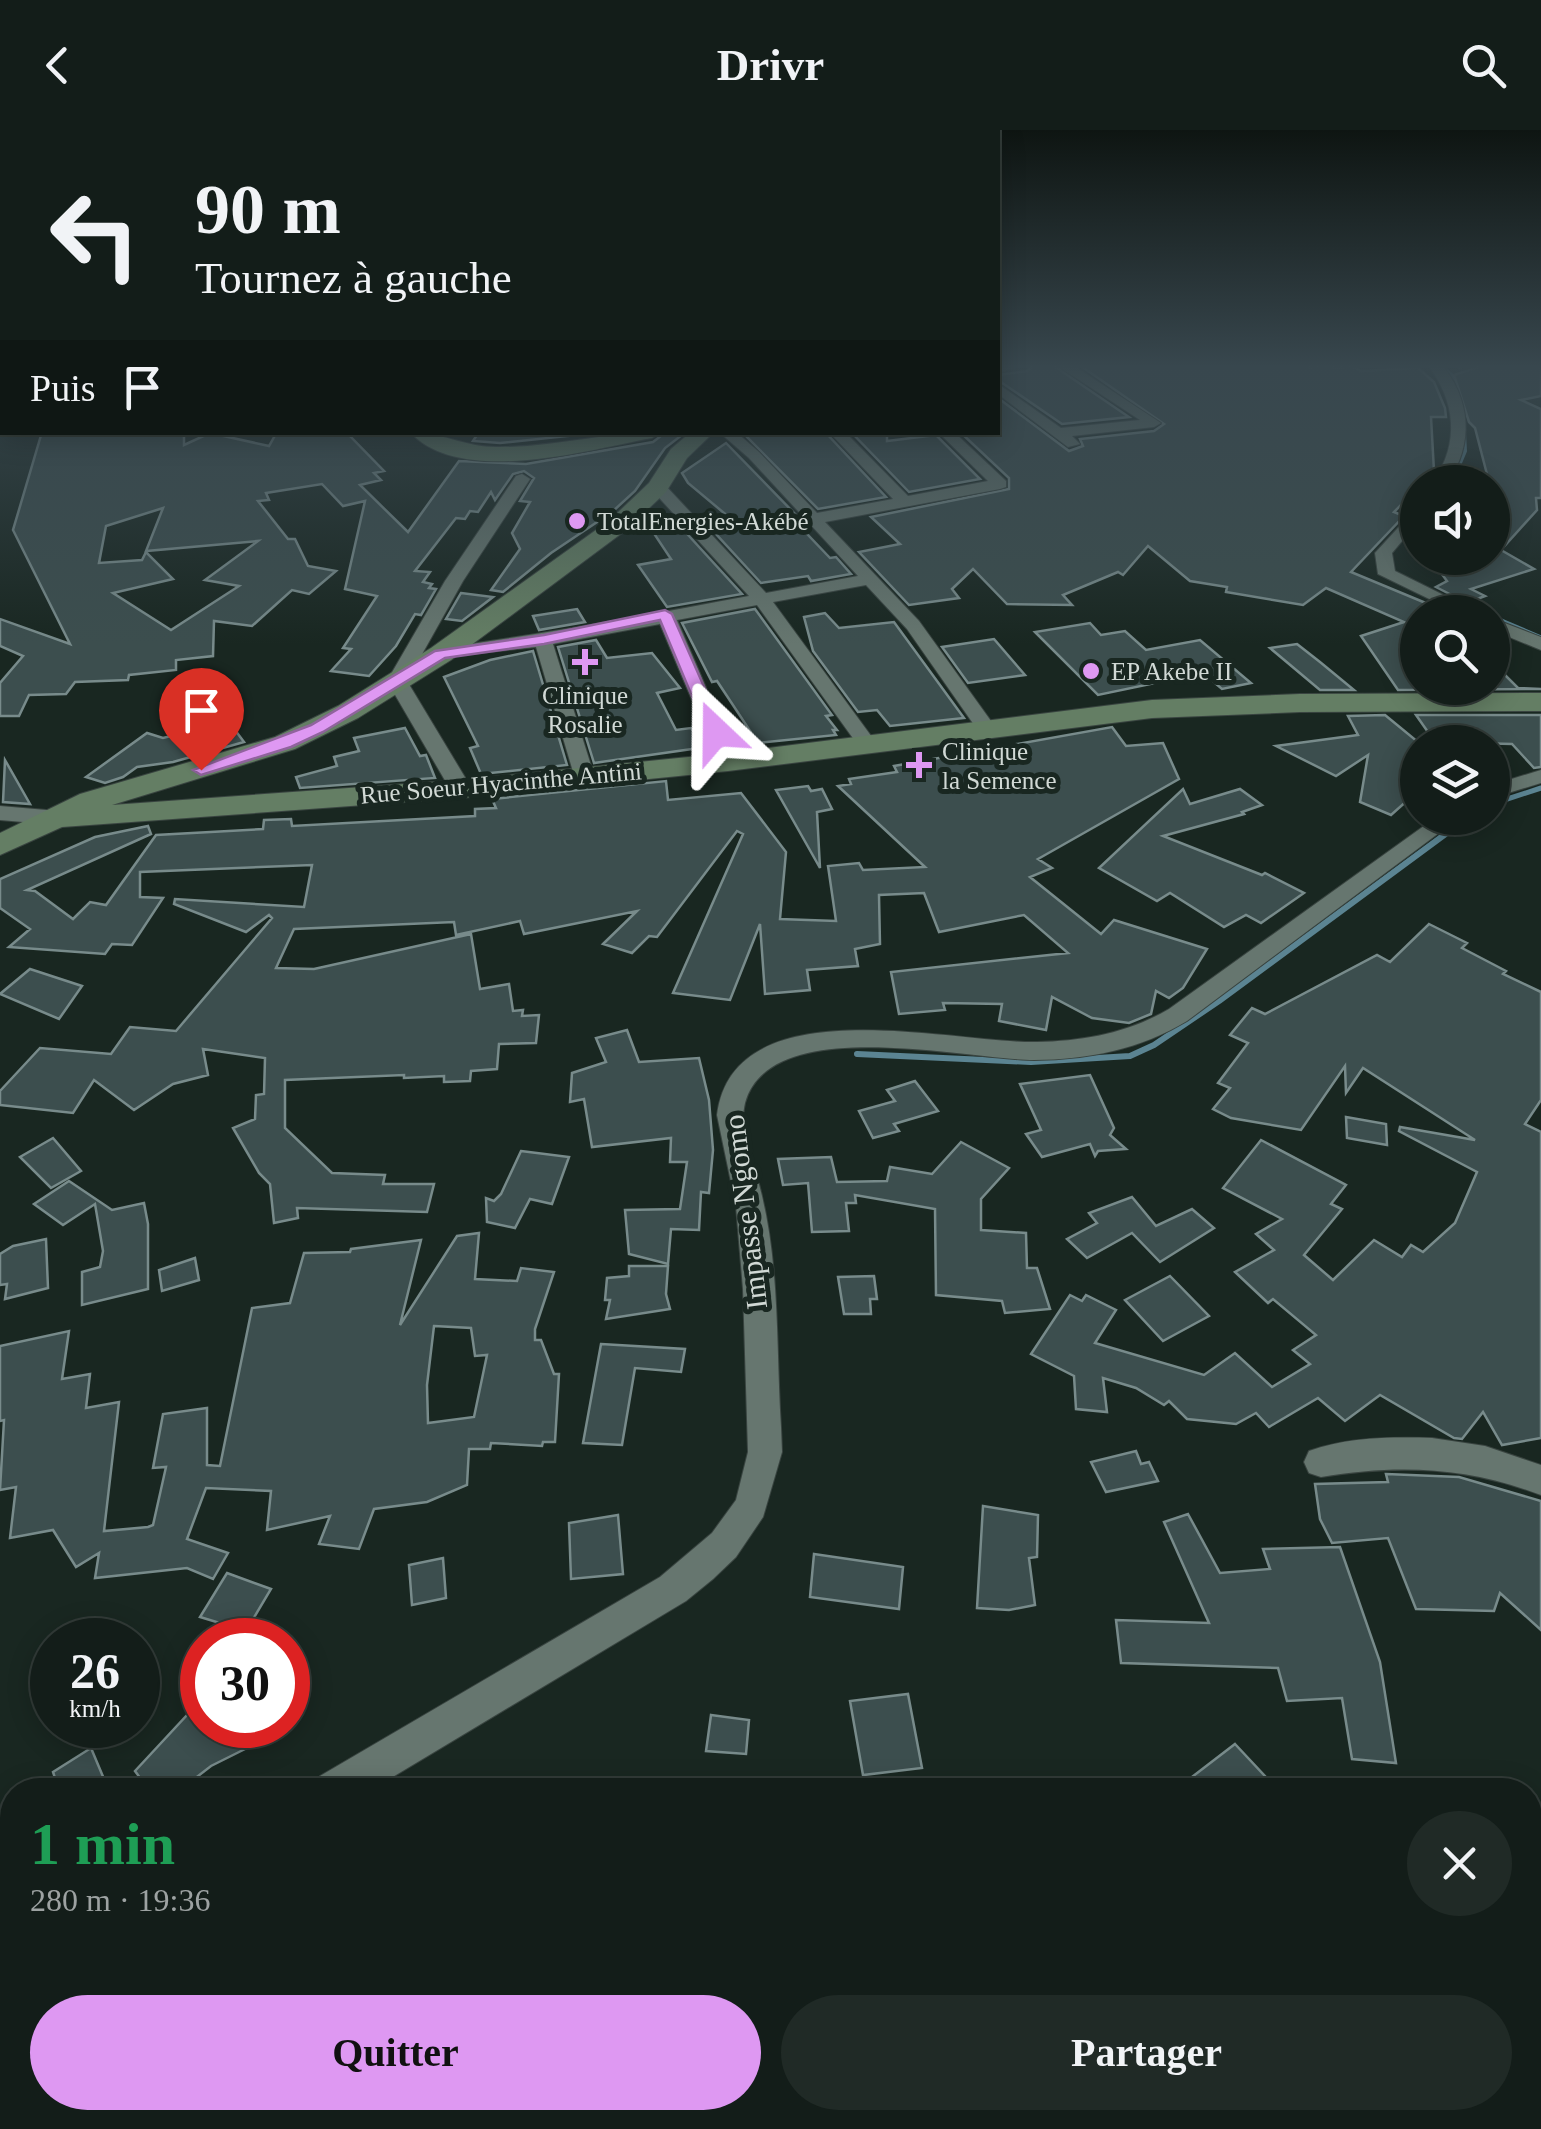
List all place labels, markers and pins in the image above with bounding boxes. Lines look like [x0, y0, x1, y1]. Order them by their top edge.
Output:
place label: TotalEnergies-Akébé [597, 508, 809, 535]
marker: TotalEnergies-Akébé [566, 510, 588, 532]
marker: Clinique Rosalie [572, 649, 598, 675]
place label: EP Akebe II [1111, 658, 1232, 685]
marker: EP Akebe II [1080, 660, 1102, 682]
pin [159, 668, 244, 771]
place label: Clinique Rosalie [542, 682, 628, 738]
place label: Clinique la Semence [942, 738, 1057, 794]
marker: Clinique la Semence [906, 752, 932, 778]

